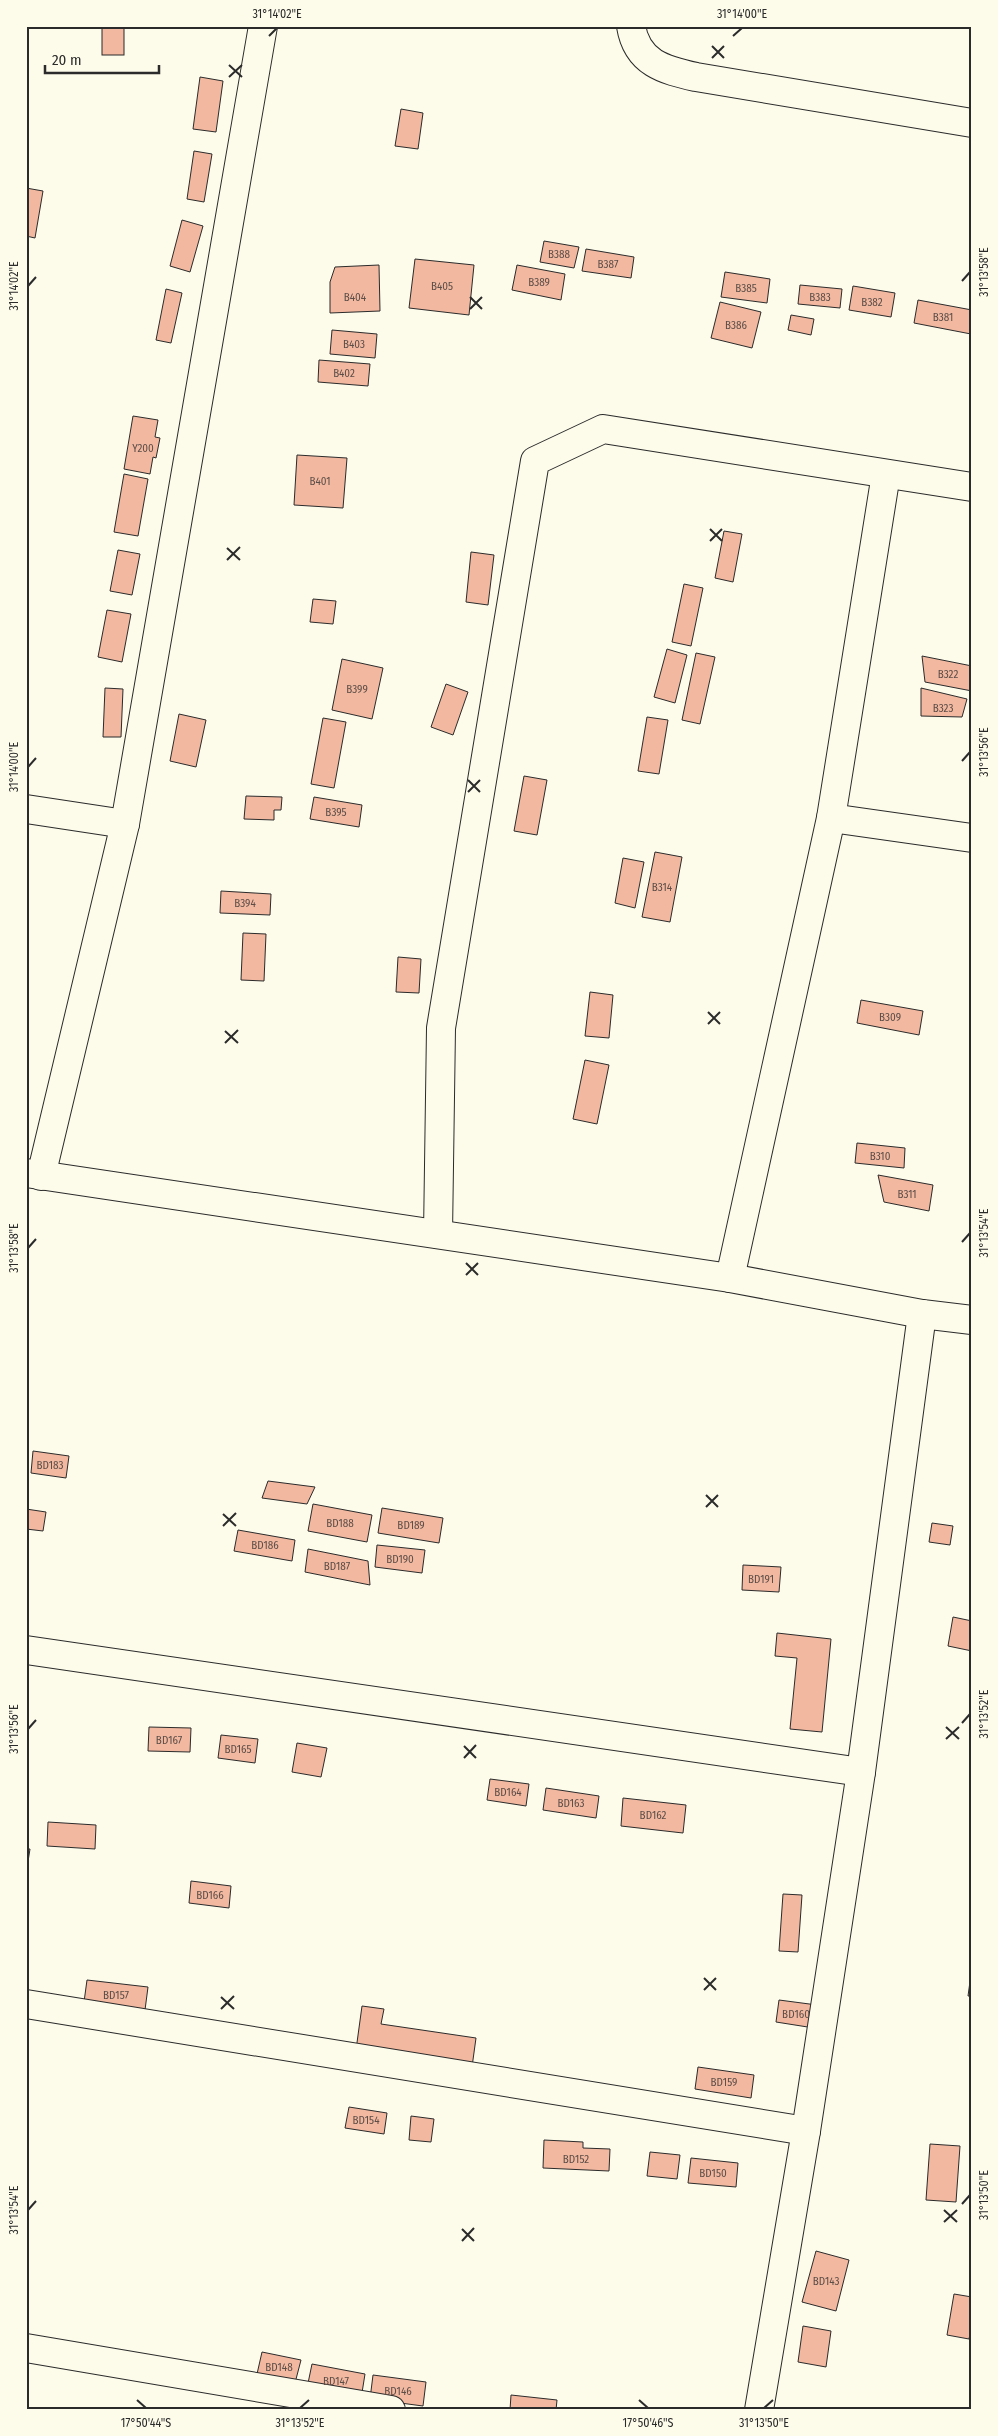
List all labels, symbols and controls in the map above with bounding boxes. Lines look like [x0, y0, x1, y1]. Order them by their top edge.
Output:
text: 31°14'02"E [252, 7, 302, 21]
text: 31°14'00"E [717, 7, 767, 21]
scale bar [45, 42, 159, 74]
text: 20 m [52, 51, 82, 69]
text: 31°13'58"E [977, 247, 991, 297]
house number: B388 [548, 248, 570, 261]
house number: B387 [598, 258, 619, 271]
text: 31°14'02"E [7, 261, 21, 311]
house number: B389 [528, 276, 550, 289]
house number: B405 [431, 280, 453, 293]
house number: B385 [735, 282, 757, 295]
house number: B404 [344, 291, 367, 304]
house number: B383 [809, 291, 831, 304]
house number: B382 [861, 296, 883, 309]
house number: B381 [933, 311, 953, 324]
house number: B386 [725, 319, 748, 332]
house number: B403 [343, 338, 365, 351]
house number: B402 [333, 367, 355, 380]
house number: Y200 [132, 442, 154, 455]
house number: B401 [310, 475, 330, 488]
house number: B322 [938, 668, 958, 681]
house number: B399 [346, 683, 368, 696]
house number: B323 [933, 702, 953, 715]
text: 31°13'56"E [977, 727, 991, 777]
text: 31°14'00"E [7, 742, 21, 792]
house number: B395 [325, 806, 347, 819]
house number: B314 [652, 881, 673, 894]
house number: B394 [234, 897, 256, 910]
house number: B309 [879, 1011, 901, 1024]
house number: B310 [870, 1150, 891, 1163]
house number: B311 [897, 1188, 917, 1201]
text: 31°13'54"E [977, 1208, 991, 1257]
text: 31°13'58"E [7, 1223, 21, 1273]
house number: BD183 [36, 1459, 64, 1472]
house number: BD188 [326, 1517, 354, 1530]
house number: BD189 [397, 1519, 425, 1532]
house number: BD186 [251, 1539, 279, 1552]
house number: BD190 [386, 1553, 414, 1566]
house number: BD187 [324, 1560, 351, 1573]
house number: BD191 [748, 1573, 774, 1586]
text: 31°13'52"E [977, 1689, 991, 1738]
text: 31°13'56"E [7, 1704, 21, 1754]
house number: BD167 [156, 1734, 183, 1747]
house number: BD165 [224, 1743, 252, 1756]
house number: BD164 [494, 1786, 522, 1799]
house number: BD163 [558, 1797, 584, 1810]
house number: BD162 [640, 1809, 667, 1822]
house number: BD166 [196, 1889, 224, 1902]
house number: BD157 [103, 1989, 129, 2002]
house number: BD160 [782, 2008, 810, 2021]
house number: BD159 [711, 2076, 737, 2089]
house number: BD154 [353, 2114, 380, 2127]
house number: BD152 [563, 2153, 589, 2166]
house number: BD150 [699, 2167, 727, 2180]
text: 31°13'50"E [977, 2170, 991, 2220]
text: 31°13'54"E [7, 2185, 21, 2234]
house number: BD143 [813, 2275, 839, 2288]
house number: BD148 [265, 2361, 293, 2374]
house number: BD147 [323, 2375, 350, 2388]
house number: BD146 [384, 2385, 412, 2398]
text: 17°50'44"S [121, 2416, 171, 2430]
text: 31°13'52"E [276, 2416, 325, 2430]
text: 17°50'46"S [623, 2416, 673, 2430]
text: 31°13'50"E [739, 2416, 789, 2430]

